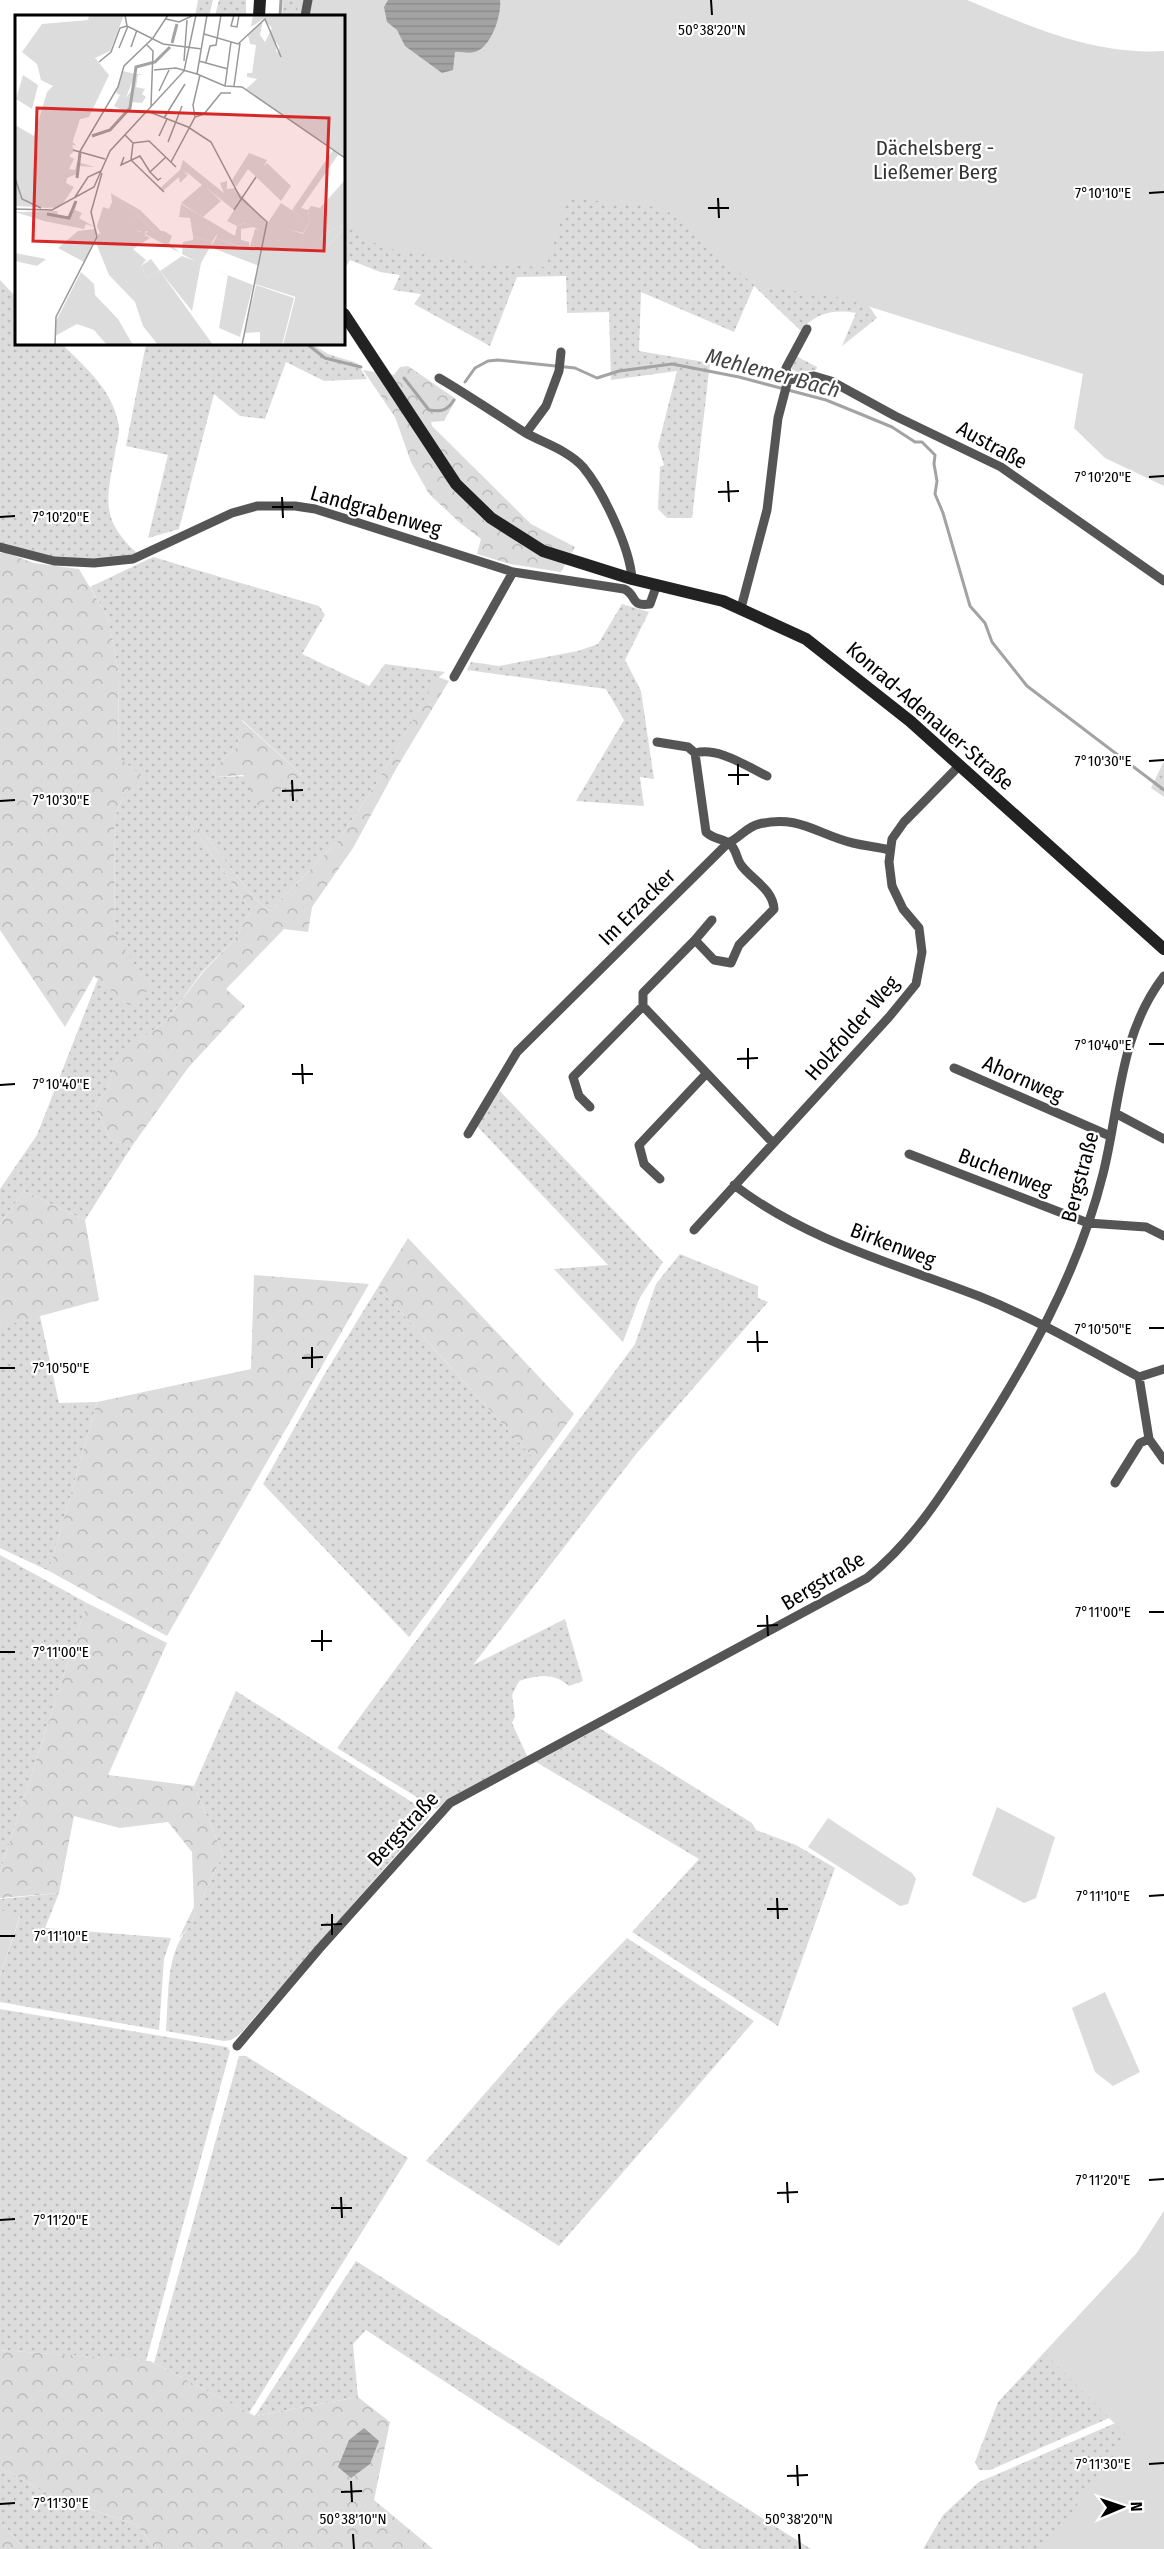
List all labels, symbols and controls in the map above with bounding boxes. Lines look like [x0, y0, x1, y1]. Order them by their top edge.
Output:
inset map [15, 15, 345, 345]
text: 50°38'20"N [678, 21, 746, 39]
park label: Dächelsberg - Ließemer Berg [873, 135, 997, 185]
text: 7°10'10"E [1075, 184, 1131, 202]
water label: Mehlemer Bach [703, 342, 843, 404]
street label: Austraße [952, 415, 1032, 475]
text: 7°10'20"E [1075, 468, 1131, 486]
street label: Landgrabenweg [307, 480, 445, 542]
text: 7°10'20"E [33, 508, 89, 526]
street label: Konrad-Adenauer-Straße [841, 636, 1019, 796]
text: 7°10'30"E [1075, 752, 1131, 770]
text: 7°10'30"E [33, 791, 89, 809]
street label: Im Erzacker [593, 863, 681, 951]
street label: Holzfolder Weg [799, 970, 905, 1086]
text: 7°10'40"E [1075, 1036, 1131, 1054]
street label: Ahornweg [979, 1050, 1067, 1108]
text: 7°10'40"E [33, 1075, 89, 1093]
street label: Bergstraße [1055, 1129, 1105, 1225]
street label: Buchenweg [955, 1142, 1056, 1202]
street label: Birkenweg [847, 1217, 939, 1273]
text: 7°10'50"E [1074, 1320, 1132, 1338]
text: 7°10'50"E [32, 1359, 90, 1377]
street label: Bergstraße [776, 1546, 870, 1616]
text: 7°11'00"E [1075, 1603, 1131, 1621]
text: 7°11'00"E [33, 1643, 89, 1661]
street label: Bergstraße [362, 1786, 444, 1872]
text: 7°11'10"E [1076, 1887, 1130, 1905]
text: 7°11'10"E [34, 1927, 88, 1945]
text: 7°11'20"E [1076, 2171, 1130, 2189]
text: 7°11'20"E [34, 2211, 88, 2229]
text: 7°11'30"E [1076, 2455, 1130, 2473]
north arrow [1092, 2477, 1152, 2537]
text: 7°11'30"E [34, 2494, 88, 2512]
text: N [1127, 2501, 1146, 2512]
text: 50°38'10"N [319, 2510, 387, 2528]
text: 50°38'20"N [765, 2510, 833, 2528]

